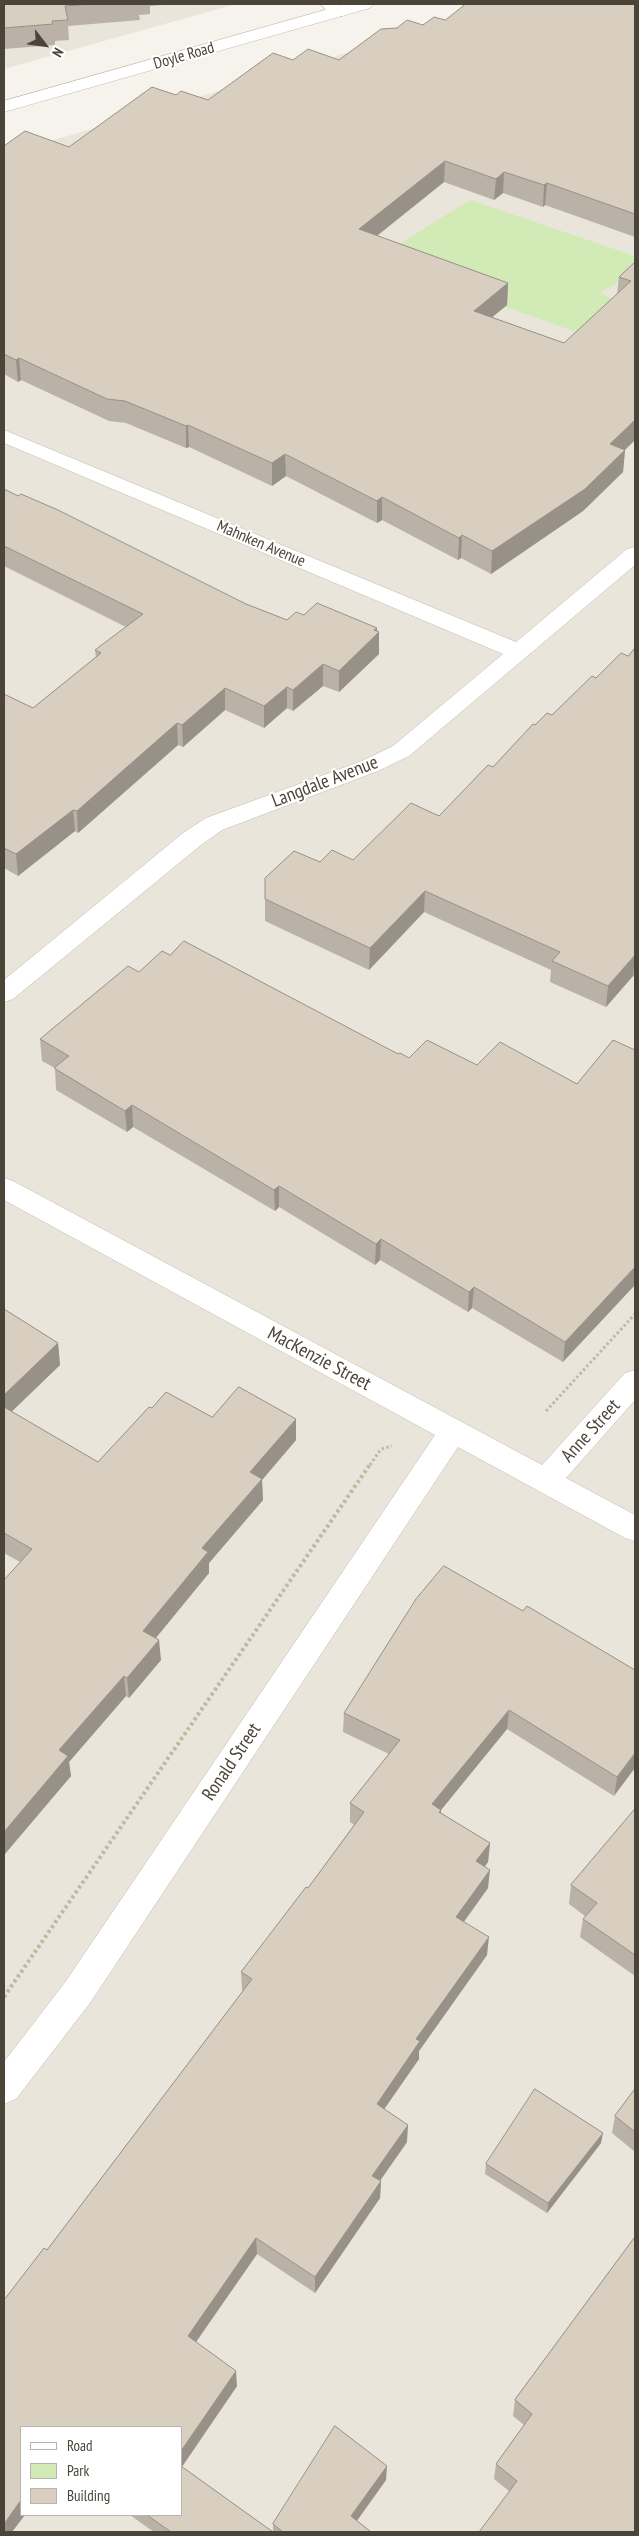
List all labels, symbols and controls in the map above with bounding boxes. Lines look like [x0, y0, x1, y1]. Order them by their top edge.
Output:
north arrow [20, 20, 70, 70]
street label: Doyle Road [151, 38, 217, 74]
text: N [48, 45, 68, 60]
street label: Mahnken Avenue [214, 517, 308, 571]
street label: Langdale Avenue [269, 751, 381, 813]
street label: MacKenzie Street [264, 1322, 374, 1396]
street label: Anne Street [557, 1395, 625, 1467]
street label: Ronald Street [198, 1719, 266, 1805]
legend [20, 2426, 182, 2516]
text: Road [67, 2436, 93, 2455]
text: Park [67, 2461, 89, 2480]
text: Building [67, 2486, 110, 2505]

